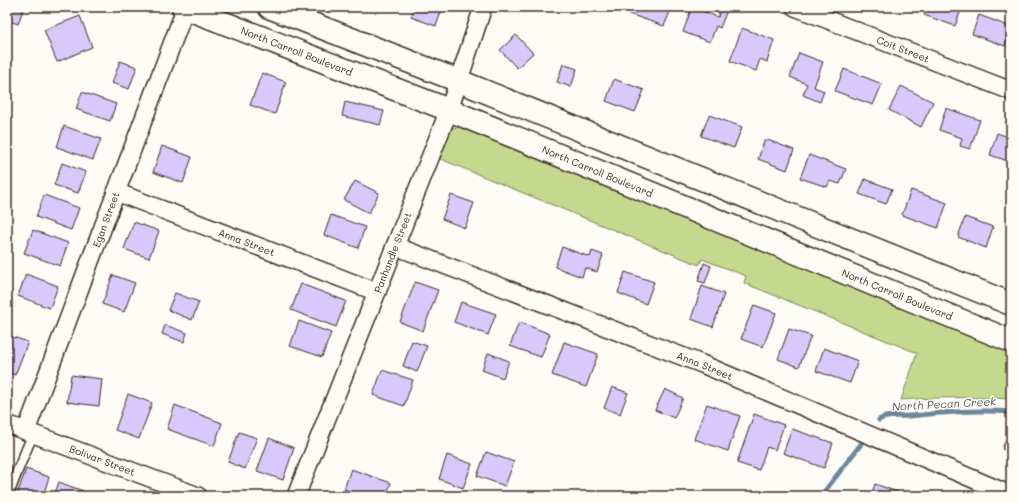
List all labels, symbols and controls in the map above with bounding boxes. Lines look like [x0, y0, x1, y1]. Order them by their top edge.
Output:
street label: North Carroll Boulevard [239, 23, 355, 79]
street label: Coit Street [875, 32, 932, 66]
street label: North Carroll Boulevard [540, 142, 655, 200]
street label: Egan Street [89, 190, 123, 249]
street label: Panhandle Street [370, 210, 415, 295]
street label: Anna Street [217, 225, 277, 259]
street label: North Carroll Boulevard [840, 265, 955, 323]
street label: Anna Street [675, 348, 735, 383]
water label: North Pecan Creek [892, 393, 996, 414]
street label: Bolivar Street [68, 441, 137, 479]

